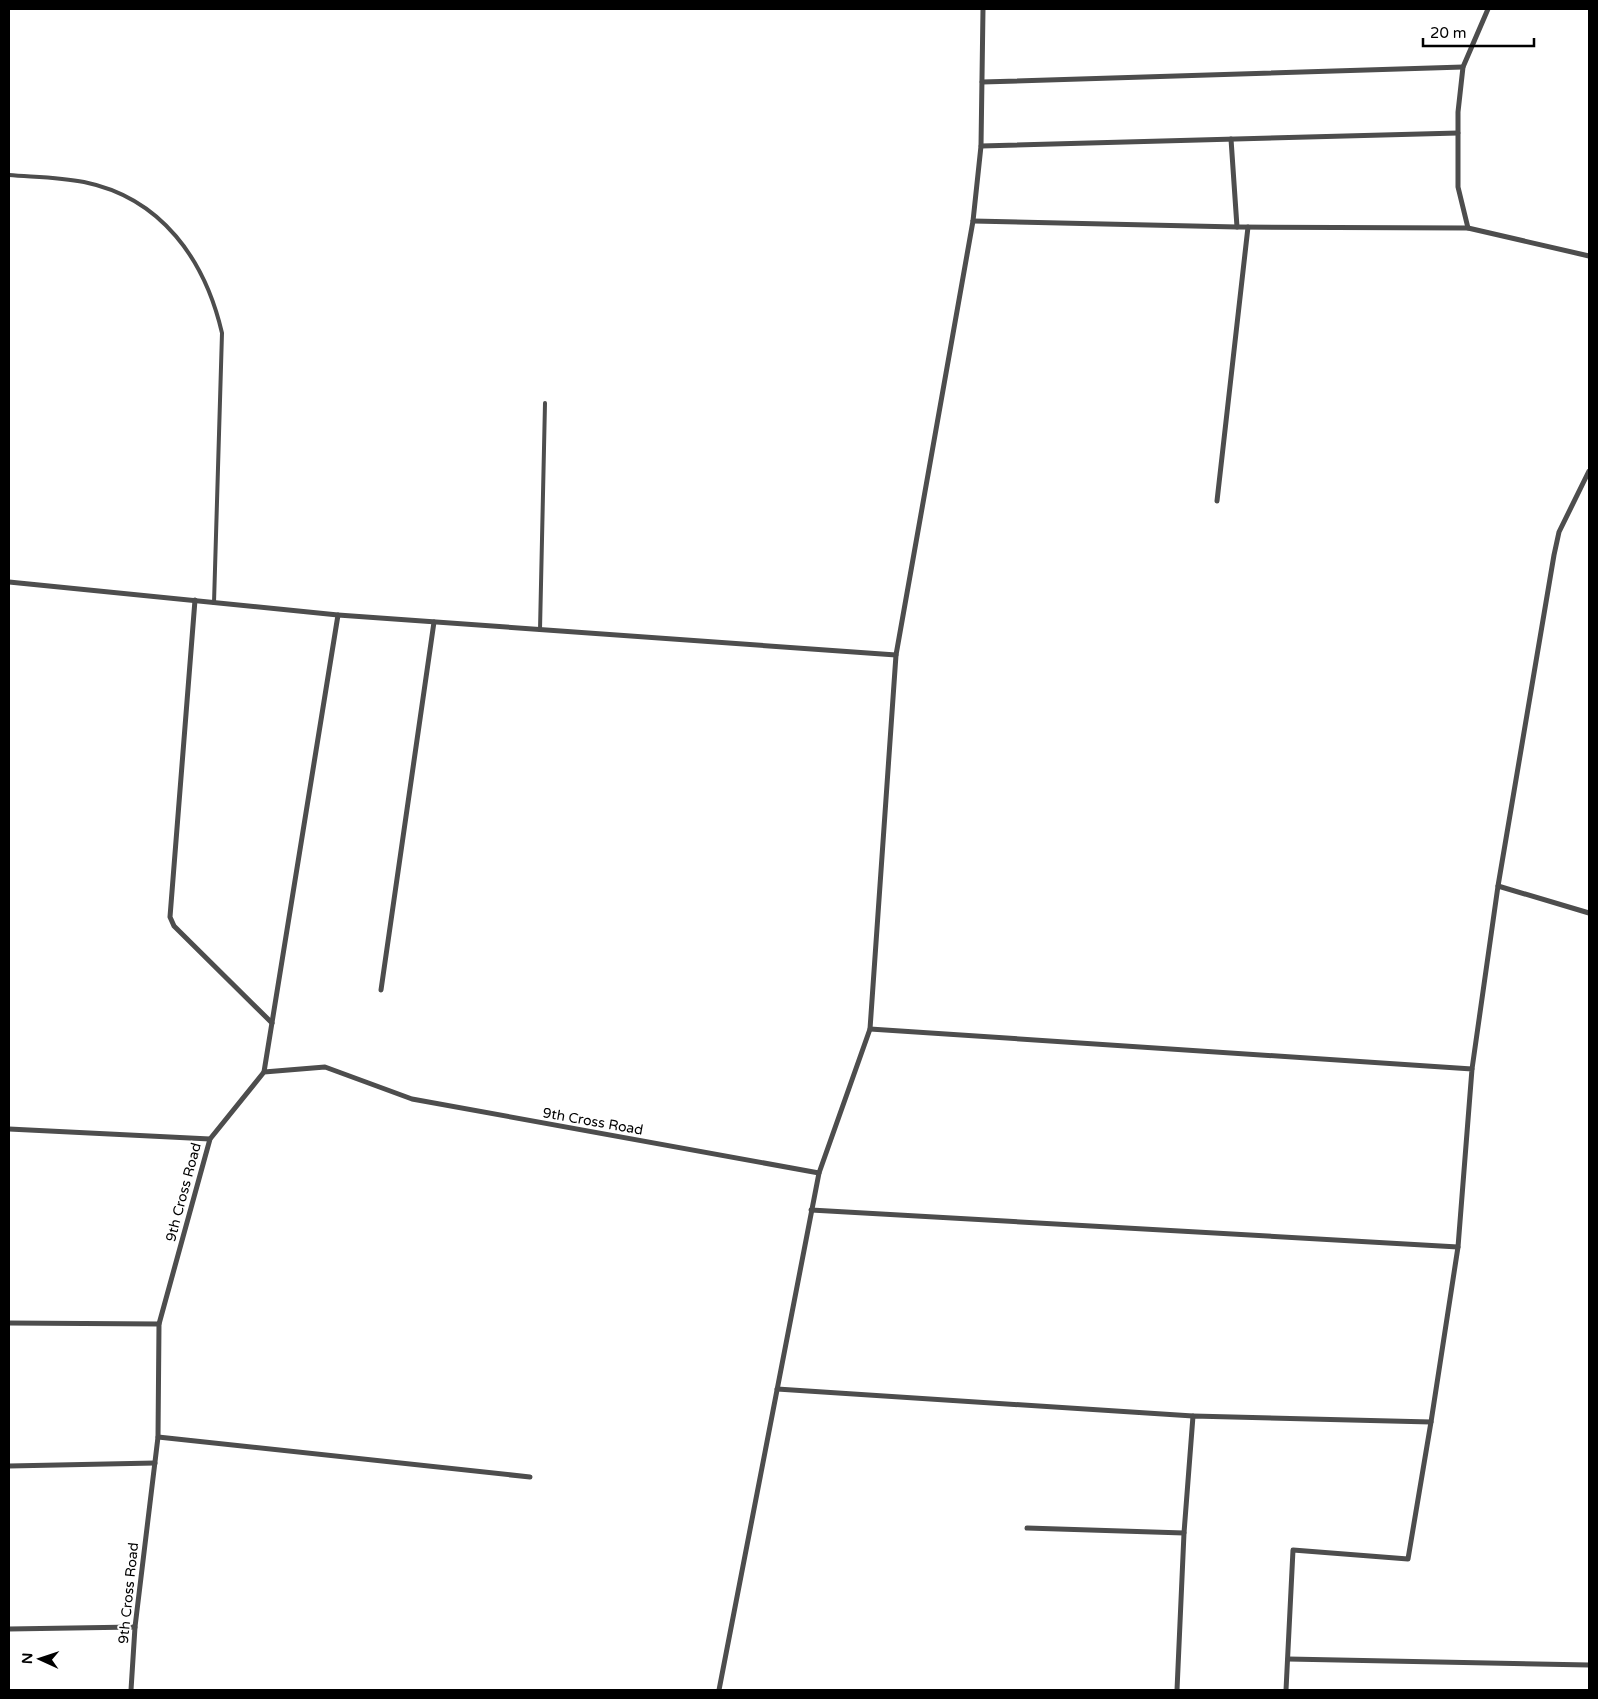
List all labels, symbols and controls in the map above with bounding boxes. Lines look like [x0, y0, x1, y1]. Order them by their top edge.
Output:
scale bar [1423, 15, 1534, 47]
text: 20 m [1430, 24, 1467, 42]
street label: 9th Cross Road [541, 1104, 645, 1139]
street label: 9th Cross Road [162, 1141, 205, 1244]
street label: 9th Cross Road [115, 1542, 142, 1645]
north arrow [15, 1634, 65, 1684]
text: N [19, 1652, 36, 1664]

